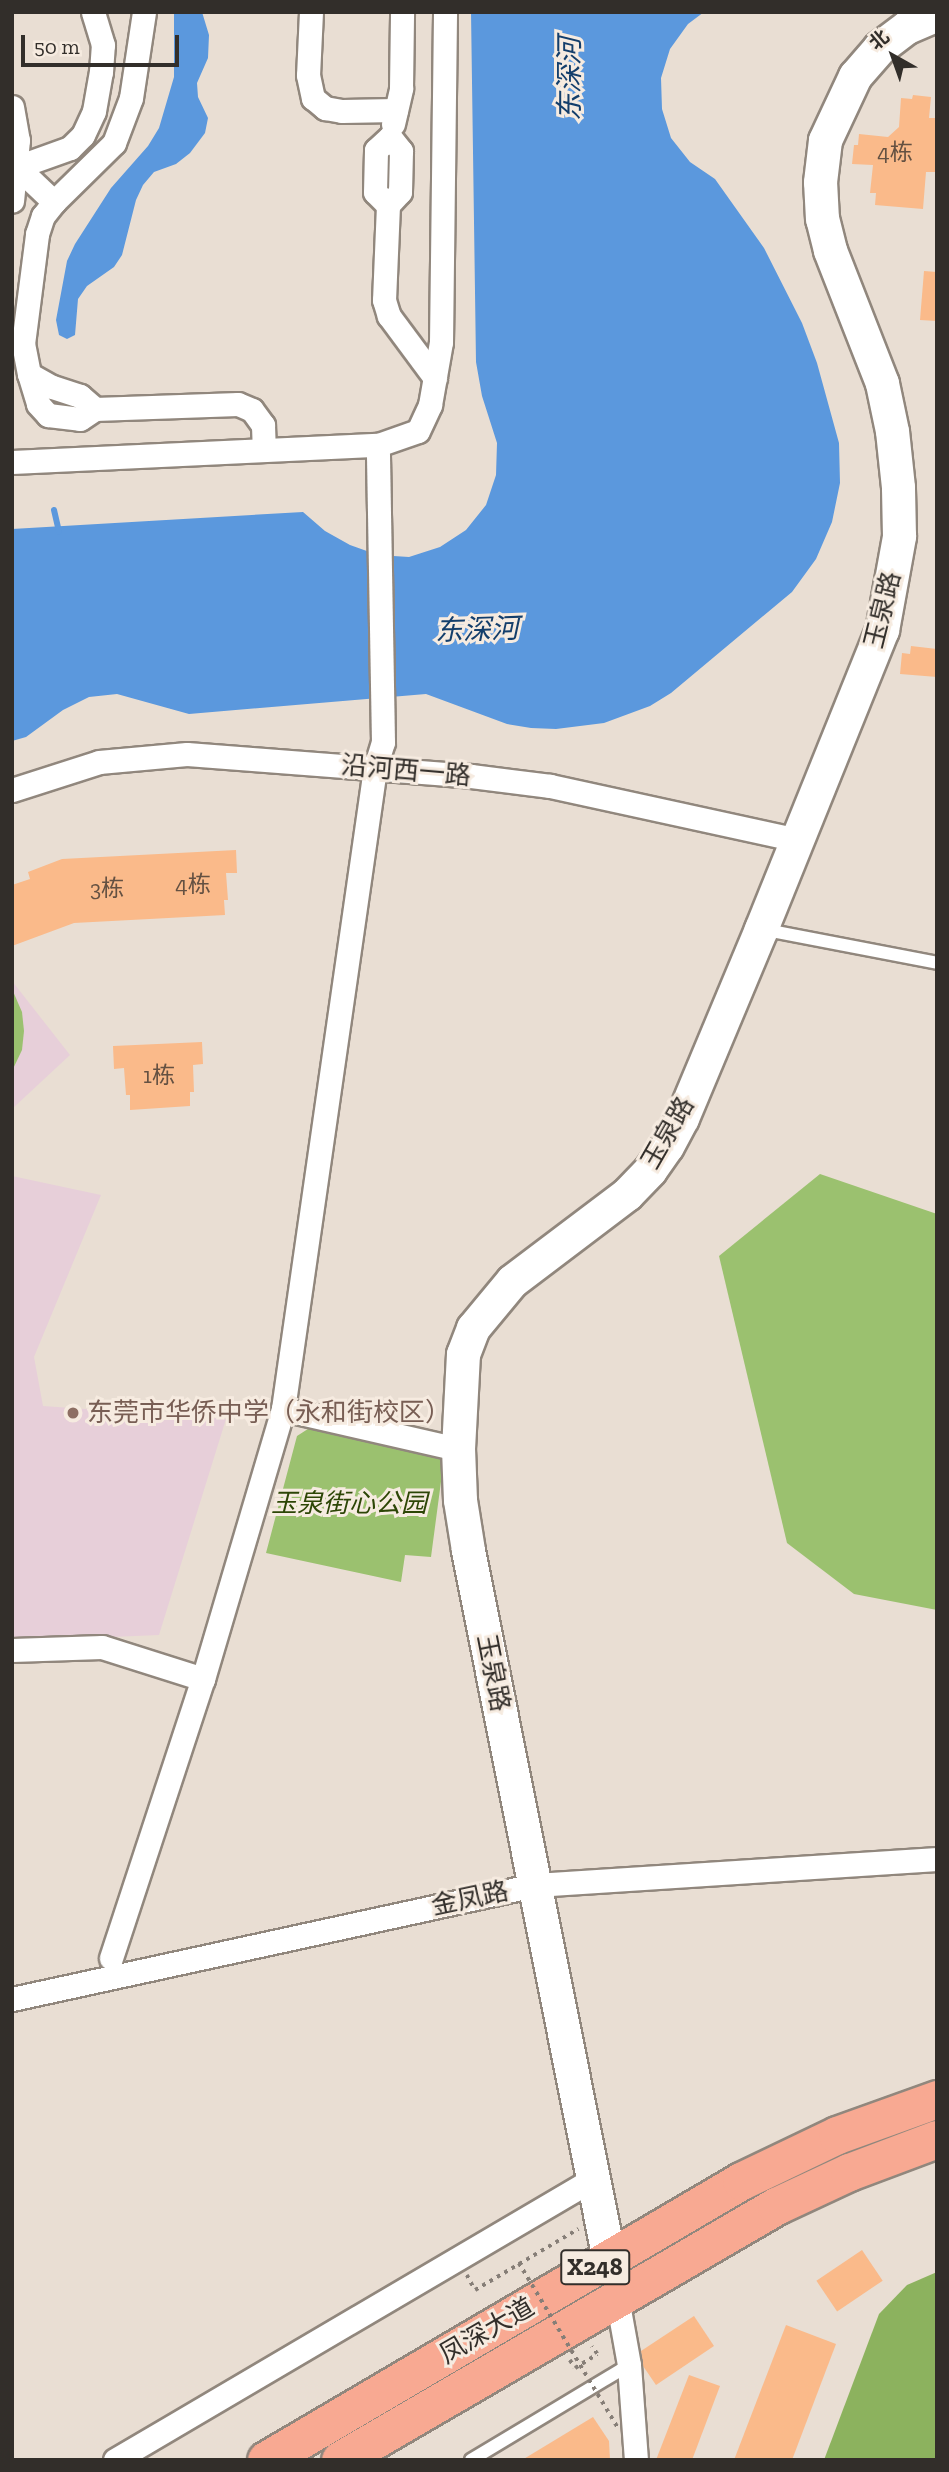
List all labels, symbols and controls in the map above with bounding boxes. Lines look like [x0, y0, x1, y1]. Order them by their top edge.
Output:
scale bar [24, 21, 182, 65]
north arrow [858, 21, 928, 91]
text: 北 [864, 25, 894, 54]
text: 50 m [34, 34, 80, 59]
water label: 东深河 [553, 37, 587, 121]
house number: 4栋 [877, 138, 913, 166]
street label: 玉泉路 [858, 568, 908, 652]
water label: 东深河 [434, 612, 520, 648]
street label: 沿河西一路 [340, 750, 472, 792]
house number: 4栋 [175, 870, 211, 898]
house number: 3栋 [90, 874, 124, 902]
house number: 1栋 [143, 1061, 175, 1089]
street label: 玉泉路 [635, 1091, 701, 1175]
place label: 东莞市华侨中学（永和街校区） [87, 1397, 451, 1429]
marker: 东莞市华侨中学（永和街校区） [65, 1405, 81, 1421]
park label: 玉泉街心公园 [271, 1488, 427, 1520]
street label: 玉泉路 [470, 1632, 516, 1714]
street label: 金凤路 [429, 1876, 511, 1922]
road number: X248 [560, 2246, 630, 2288]
street label: 凤深大道 [434, 2291, 540, 2371]

